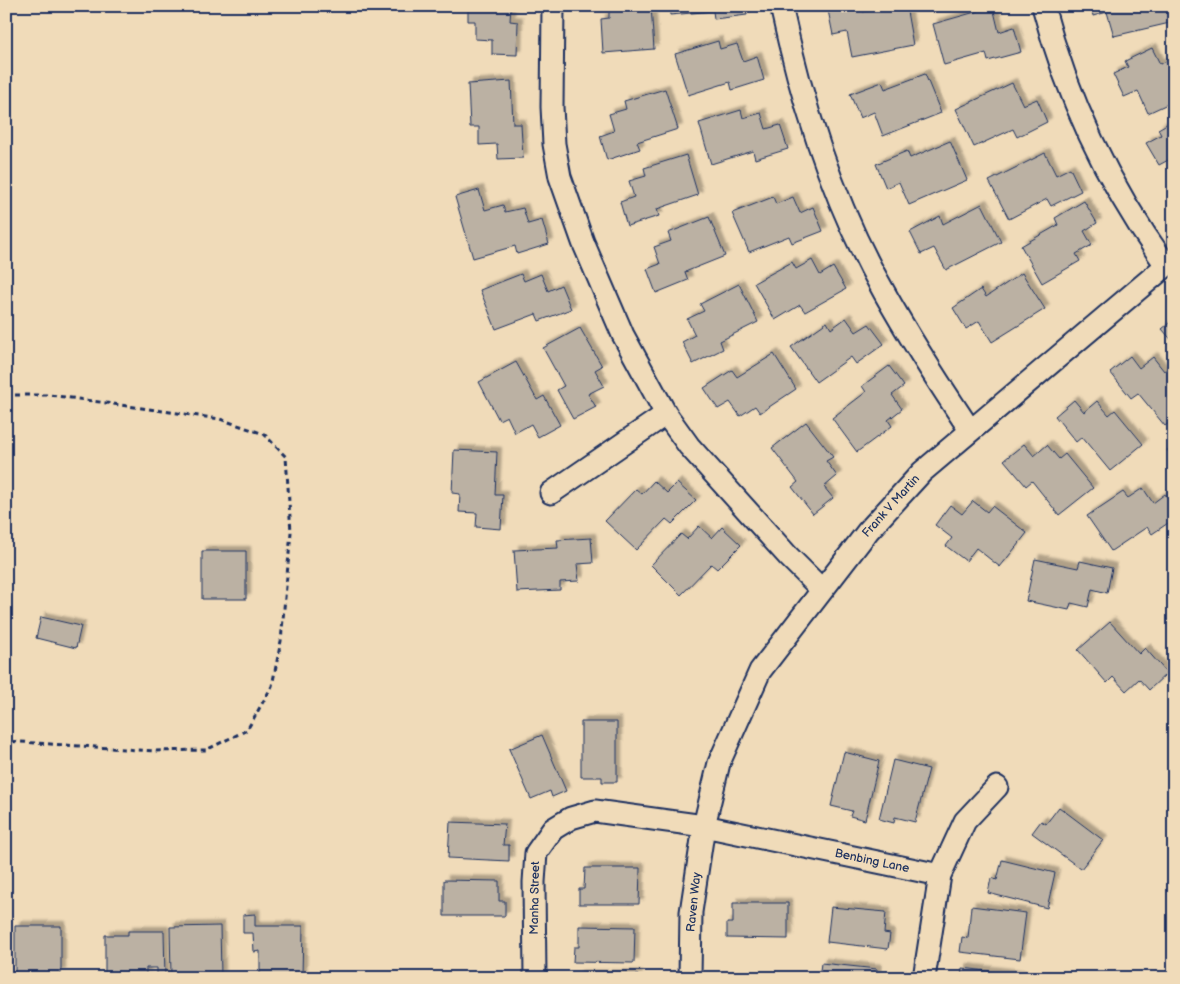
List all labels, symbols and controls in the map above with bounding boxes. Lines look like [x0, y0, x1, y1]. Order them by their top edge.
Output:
street label: Frank V Martin [859, 471, 923, 540]
street label: Benbing Lane [833, 846, 911, 876]
street label: Manha Street [527, 861, 543, 935]
street label: Raven Way [683, 871, 705, 933]

